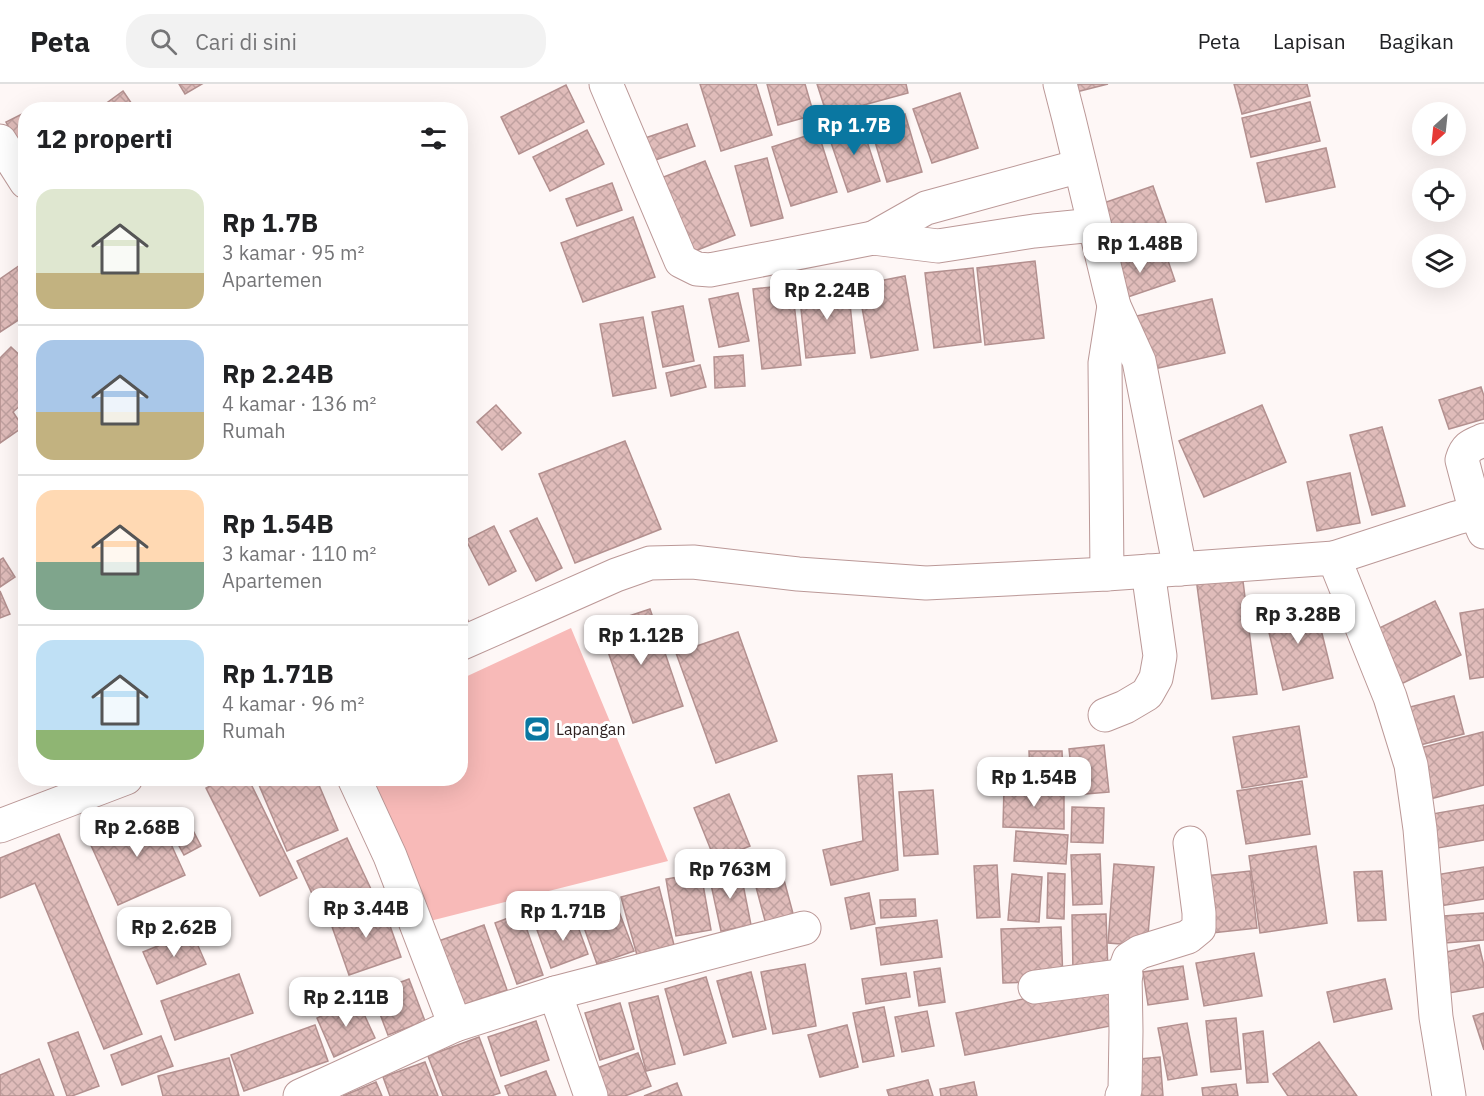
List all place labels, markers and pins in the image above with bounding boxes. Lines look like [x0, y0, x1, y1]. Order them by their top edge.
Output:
pin: Rp 1.7B [799, 105, 909, 156]
pin: Rp 1.48B [1078, 223, 1202, 274]
pin: Rp 2.24B [765, 270, 889, 321]
pin: Rp 3.28B [1236, 594, 1360, 645]
pin: Rp 1.12B [579, 615, 703, 666]
sports icon: Lapangan [522, 714, 552, 744]
place label: Lapangan [556, 719, 626, 739]
pin: Rp 1.54B [972, 757, 1096, 808]
pin: Rp 2.68B [75, 807, 199, 858]
pin: Rp 763M [675, 849, 785, 900]
pin: Rp 3.44B [304, 888, 428, 939]
pin: Rp 1.71B [501, 891, 625, 942]
pin: Rp 2.62B [112, 907, 236, 958]
pin: Rp 2.11B [284, 977, 408, 1028]

